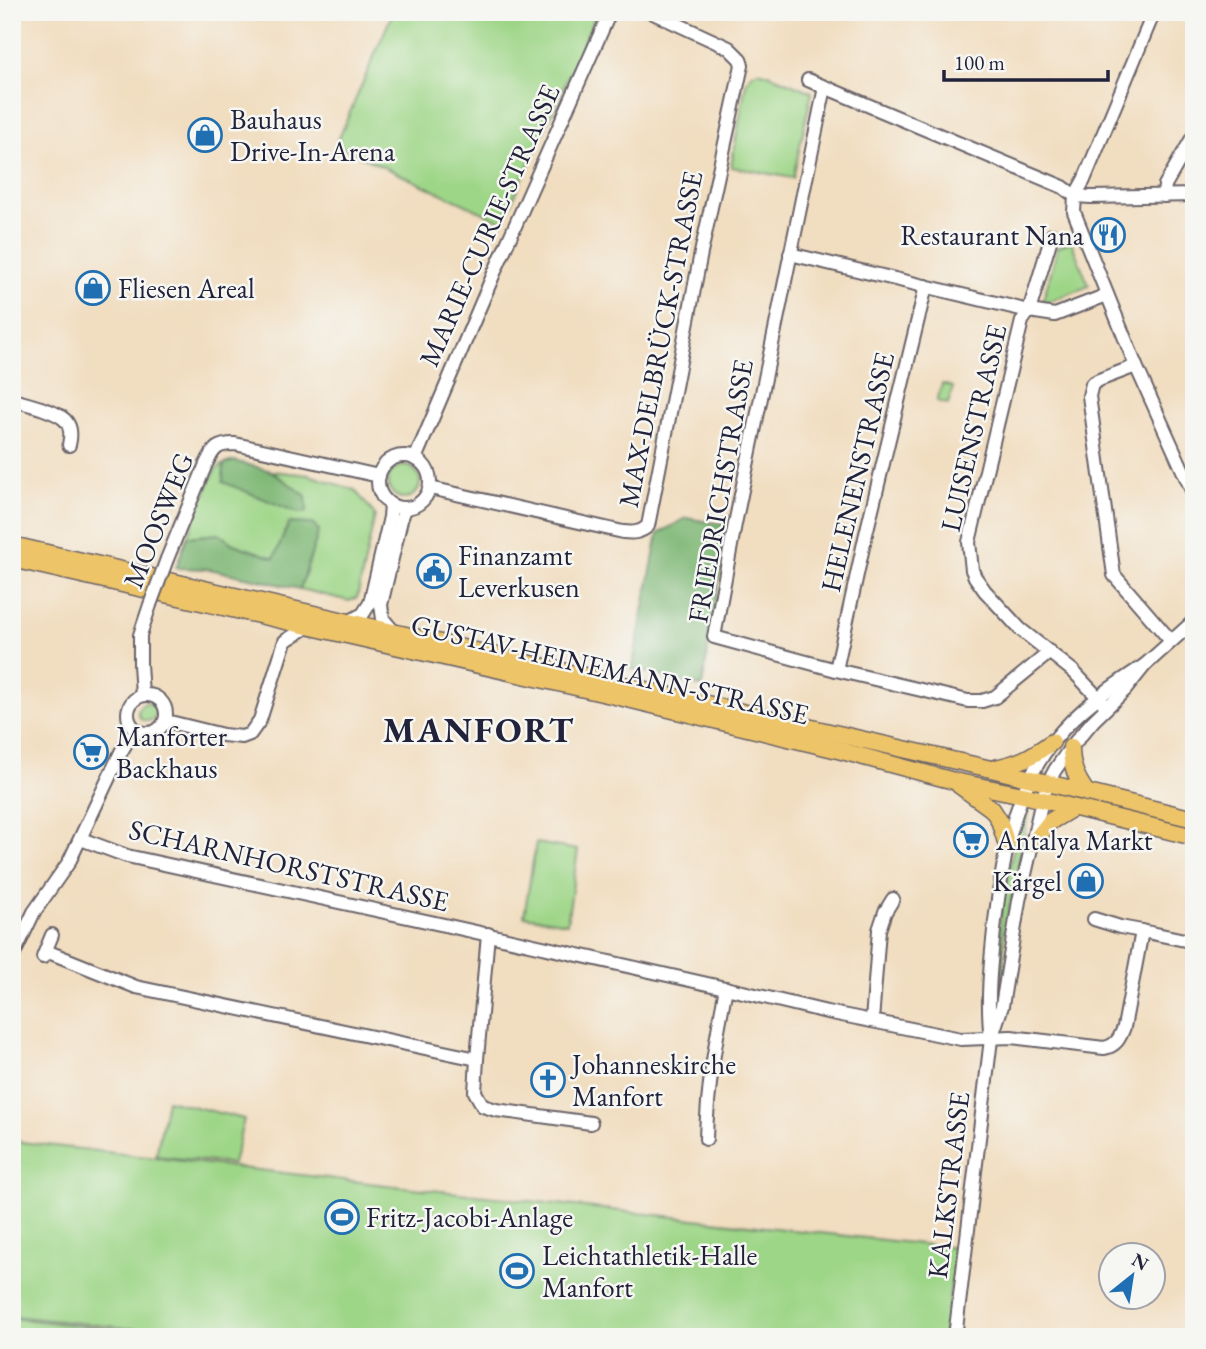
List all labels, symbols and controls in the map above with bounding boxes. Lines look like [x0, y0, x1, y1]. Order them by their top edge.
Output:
scale bar [944, 38, 1108, 82]
text: 100 m [954, 49, 1005, 76]
street label: MARIE-CURIE-STRASSE [411, 78, 568, 372]
place label: Bauhaus Drive-In-Arena [230, 101, 396, 169]
shop icon: Bauhaus Drive-In-Arena [186, 116, 224, 154]
street label: MAX-DELBRÜCK-STRASSE [610, 168, 710, 510]
restaurant icon: Restaurant Nana [1089, 216, 1127, 254]
place label: Restaurant Nana [900, 217, 1085, 253]
shop icon: Fliesen Areal [74, 269, 112, 307]
place label: Fliesen Areal [118, 270, 255, 306]
street label: LUISENSTRASSE [932, 321, 1014, 535]
street label: HELENENSTRASSE [812, 348, 902, 595]
street label: FRIEDRICHSTRASSE [679, 356, 761, 626]
street label: MOOSWEG [115, 447, 201, 593]
place label: Finanzamt Leverkusen [458, 537, 580, 605]
public building icon: Finanzamt Leverkusen [415, 552, 453, 590]
street label: GUSTAV-HEINEMANN-STRASSE [408, 606, 813, 732]
district label: MANFORT [383, 707, 575, 752]
place label: Manforter Backhaus [116, 718, 228, 786]
supermarket icon: Manforter Backhaus [72, 733, 110, 771]
street label: SCHARNHORSTSTRASSE [126, 811, 453, 919]
supermarket icon: Antalya Markt [952, 821, 990, 859]
place label: Antalya Markt [995, 822, 1153, 858]
shop icon: Kärgel [1067, 862, 1105, 900]
place label: Kärgel [993, 863, 1062, 899]
place label: Johanneskirche Manfort [570, 1046, 736, 1114]
church icon: Johanneskirche Manfort [529, 1061, 567, 1099]
street label: KALKSTRASSE [919, 1089, 977, 1280]
sports icon: Fritz-Jacobi-Anlage [323, 1198, 361, 1236]
place label: Fritz-Jacobi-Anlage [366, 1199, 573, 1235]
place label: Leichtathletik-Halle Manfort [542, 1237, 758, 1305]
north arrow [1098, 1240, 1168, 1310]
text: N [1127, 1247, 1154, 1277]
sports icon: Leichtathletik-Halle Manfort [498, 1252, 536, 1290]

